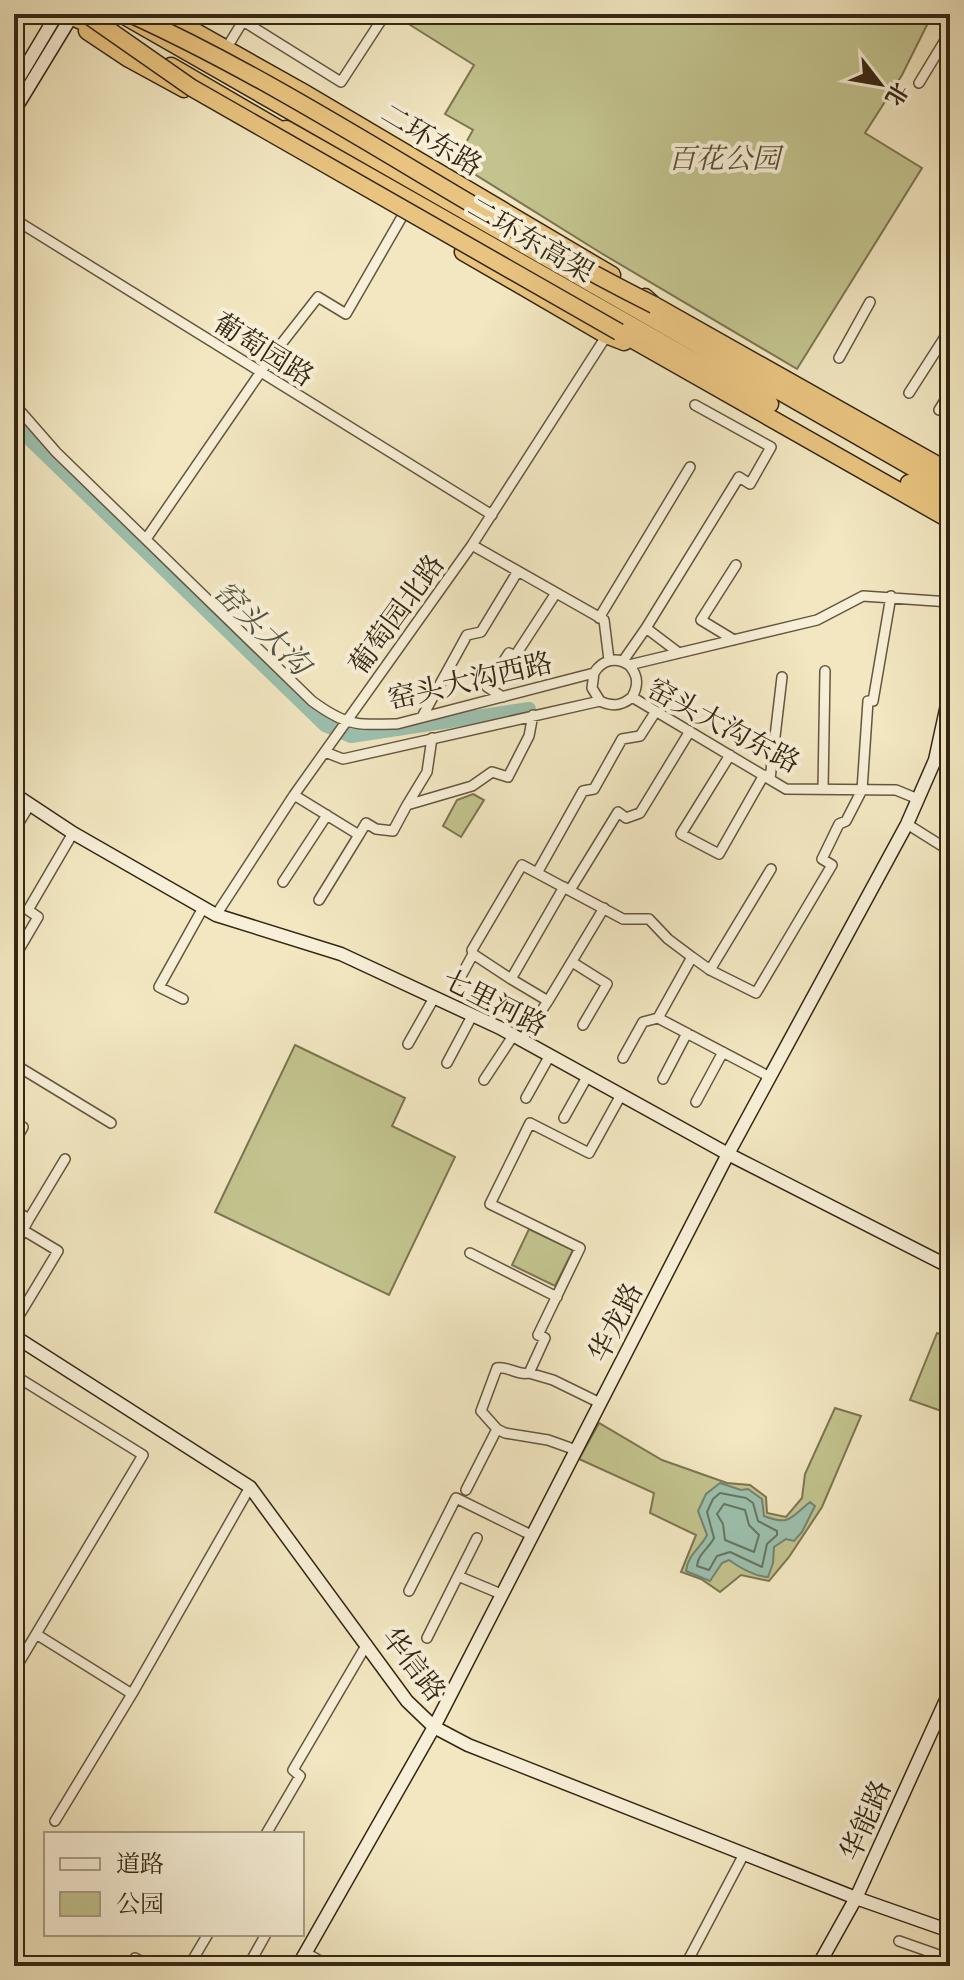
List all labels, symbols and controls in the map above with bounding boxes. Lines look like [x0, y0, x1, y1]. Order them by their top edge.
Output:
north arrow [840, 44, 920, 124]
text: 北 [878, 77, 915, 111]
street label: 二环东路 [374, 95, 489, 185]
park label: 百花公园 [668, 140, 784, 178]
street label: 二环东高架 [460, 188, 601, 291]
street label: 葡萄园路 [206, 304, 321, 396]
street label: 葡萄园北路 [340, 547, 453, 682]
water label: 窑头大沟 [205, 572, 322, 687]
street label: 窑头大沟西路 [384, 644, 556, 718]
street label: 窑头大沟东路 [640, 670, 807, 782]
street label: 七里河路 [436, 961, 553, 1045]
street label: 华龙路 [580, 1276, 652, 1369]
street label: 华信路 [372, 1620, 454, 1709]
street label: 华能路 [831, 1774, 900, 1867]
legend [44, 1832, 304, 1936]
text: 道路 [116, 1848, 164, 1880]
text: 公园 [116, 1888, 164, 1920]

